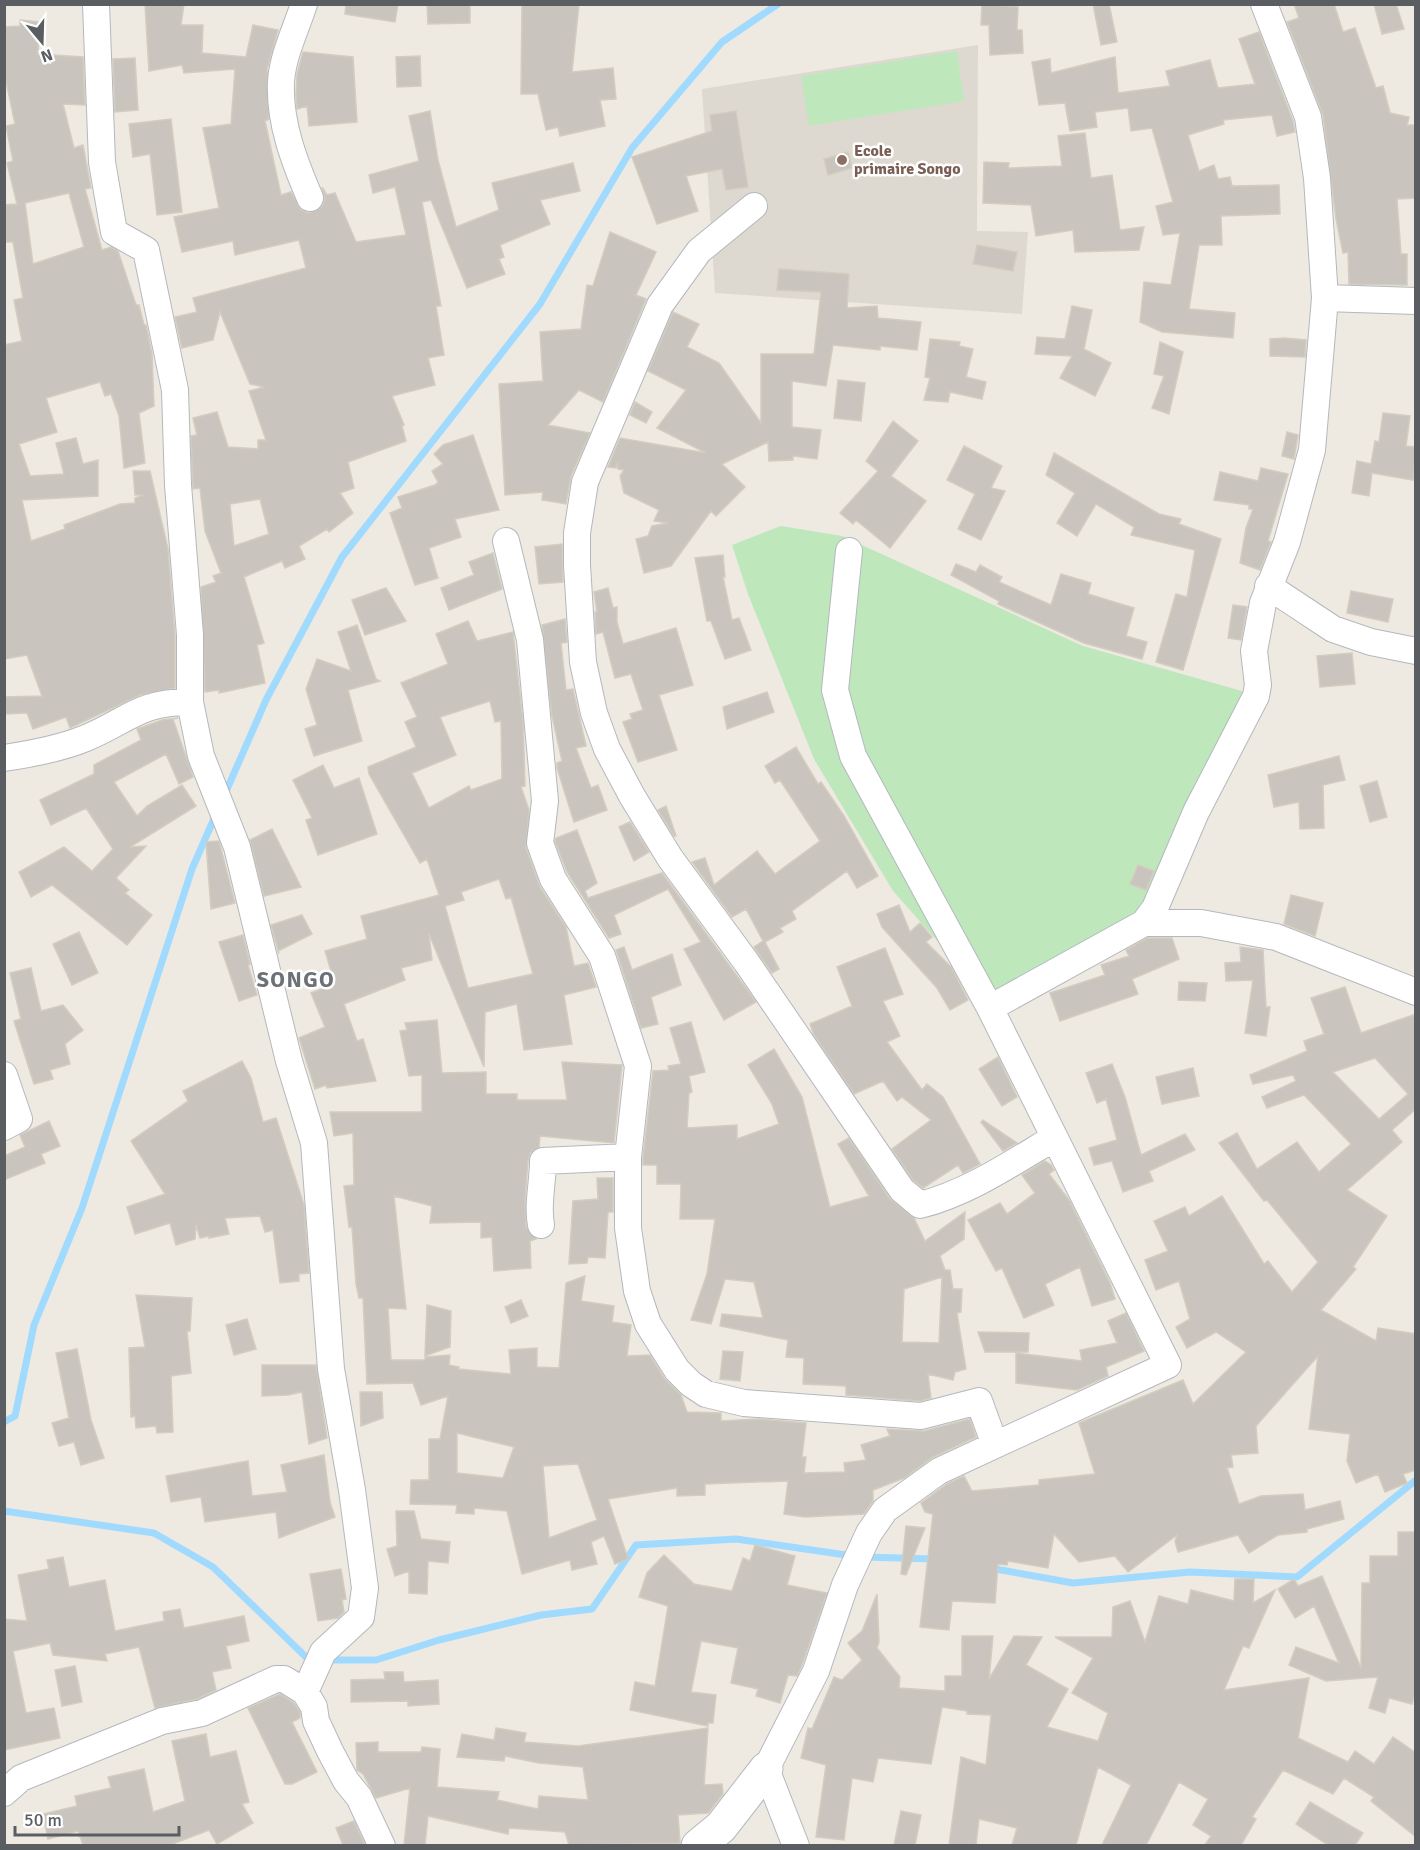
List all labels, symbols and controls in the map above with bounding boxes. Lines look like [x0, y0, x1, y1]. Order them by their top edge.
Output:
north arrow [12, 12, 72, 72]
text: N [38, 44, 55, 67]
place label: Ecole primaire Songo [854, 141, 961, 179]
marker: Ecole primaire Songo [835, 153, 849, 167]
district label: SONGO [257, 966, 335, 993]
scale bar [15, 1799, 178, 1837]
text: 50 m [24, 1809, 62, 1831]

